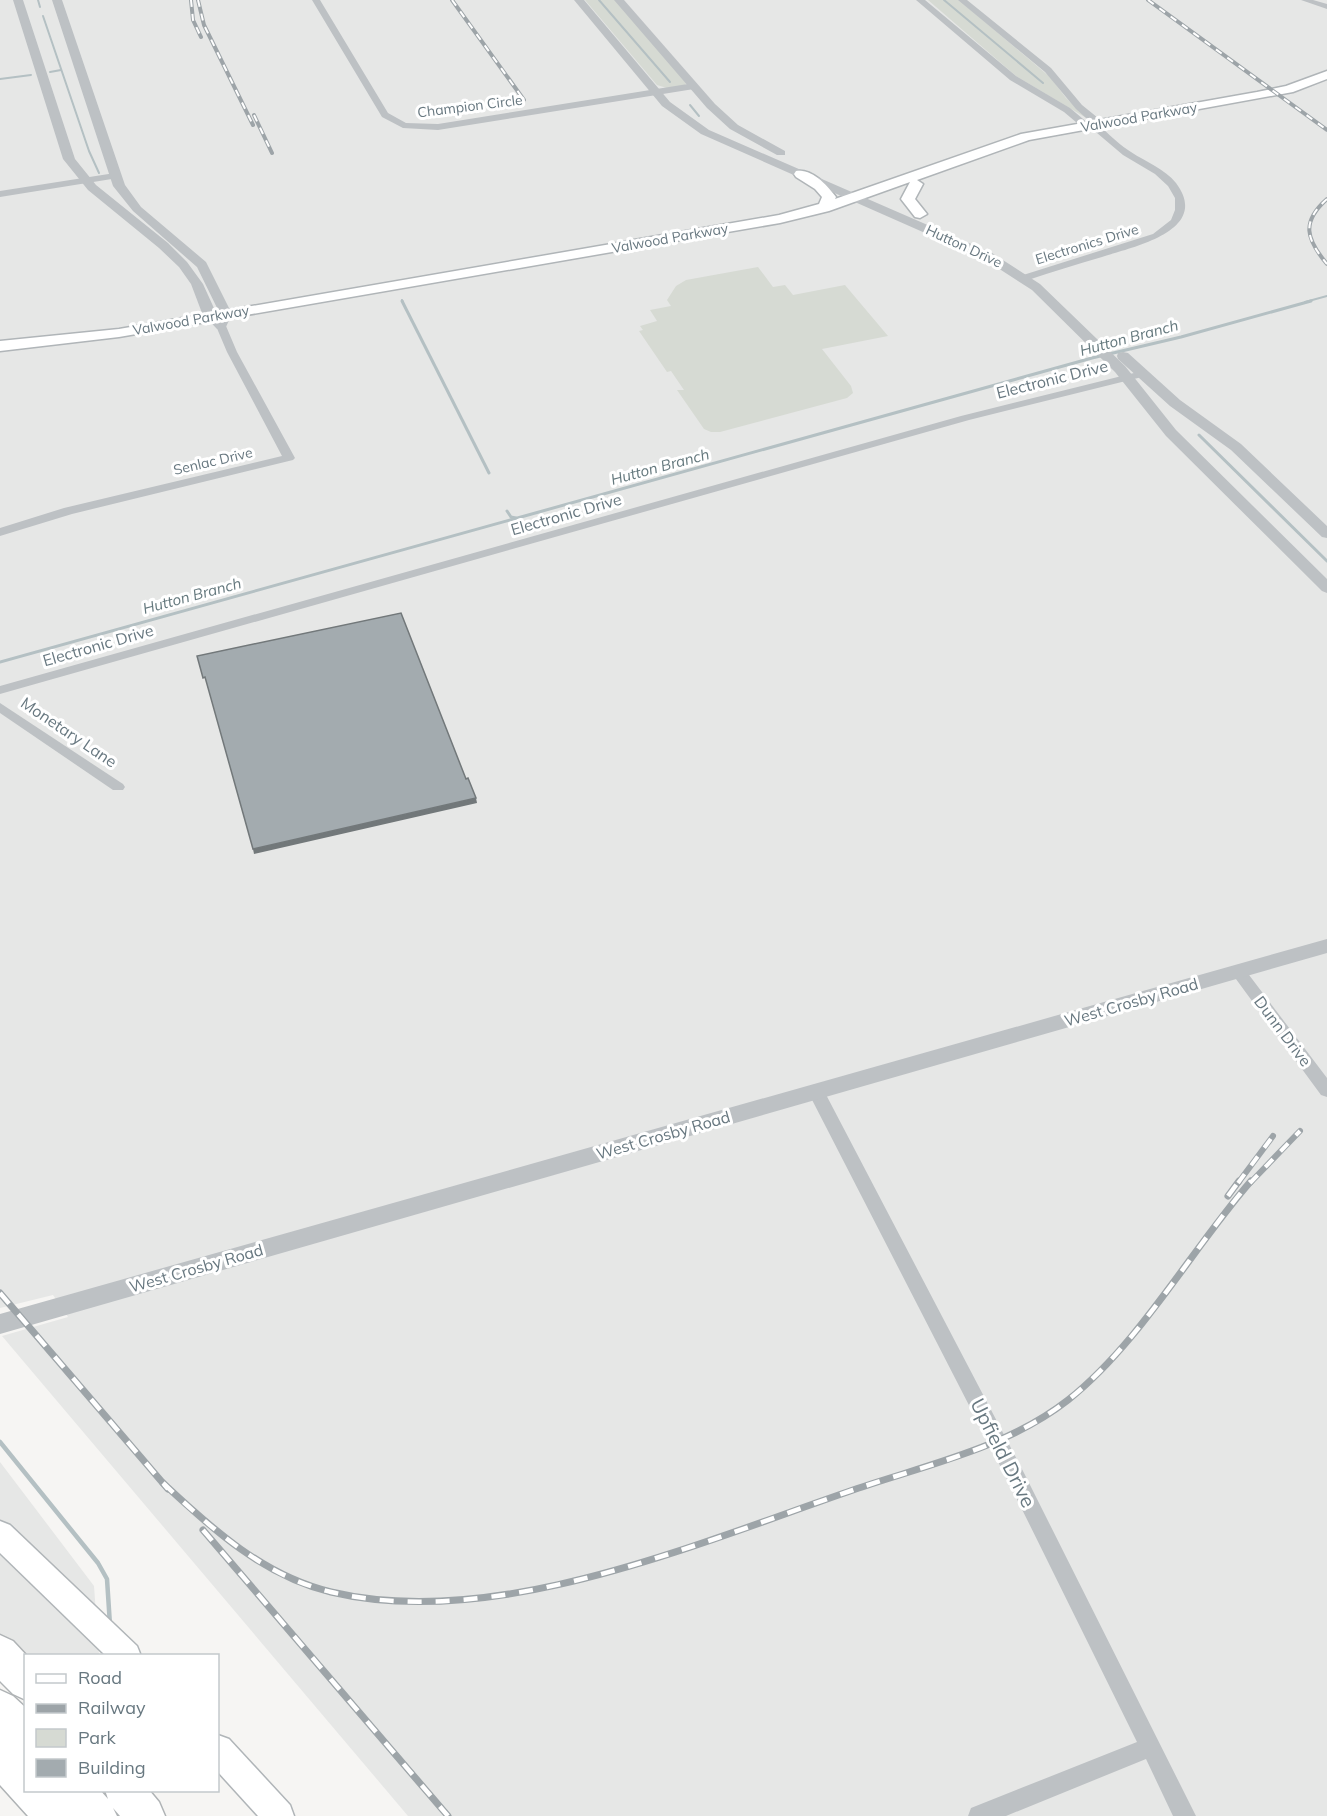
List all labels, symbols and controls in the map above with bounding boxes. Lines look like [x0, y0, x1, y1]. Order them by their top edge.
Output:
street label: Champion Circle [416, 91, 524, 121]
street label: Valwood Parkway [1079, 98, 1199, 136]
street label: Valwood Parkway [610, 219, 730, 257]
street label: Electronics Drive [1033, 220, 1141, 268]
street label: Hutton Drive [923, 221, 1005, 271]
street label: Valwood Parkway [131, 301, 251, 339]
water label: Hutton Branch [1078, 315, 1180, 360]
street label: Electronic Drive [994, 355, 1110, 403]
street label: Senlac Drive [172, 443, 254, 479]
water label: Hutton Branch [609, 444, 711, 489]
street label: Electronic Drive [508, 489, 624, 539]
water label: Hutton Branch [141, 573, 243, 618]
street label: Electronic Drive [40, 620, 156, 670]
street label: Monetary Lane [17, 693, 121, 771]
street label: West Crosby Road [1062, 973, 1200, 1031]
street label: Dunn Drive [1250, 992, 1316, 1070]
street label: West Crosby Road [594, 1106, 732, 1164]
street label: West Crosby Road [127, 1239, 265, 1297]
street label: Upfield Drive [965, 1394, 1042, 1512]
legend [24, 1654, 219, 1792]
text: Road [78, 1666, 122, 1689]
text: Railway [78, 1696, 146, 1719]
text: Park [78, 1726, 117, 1749]
text: Building [78, 1756, 146, 1779]

